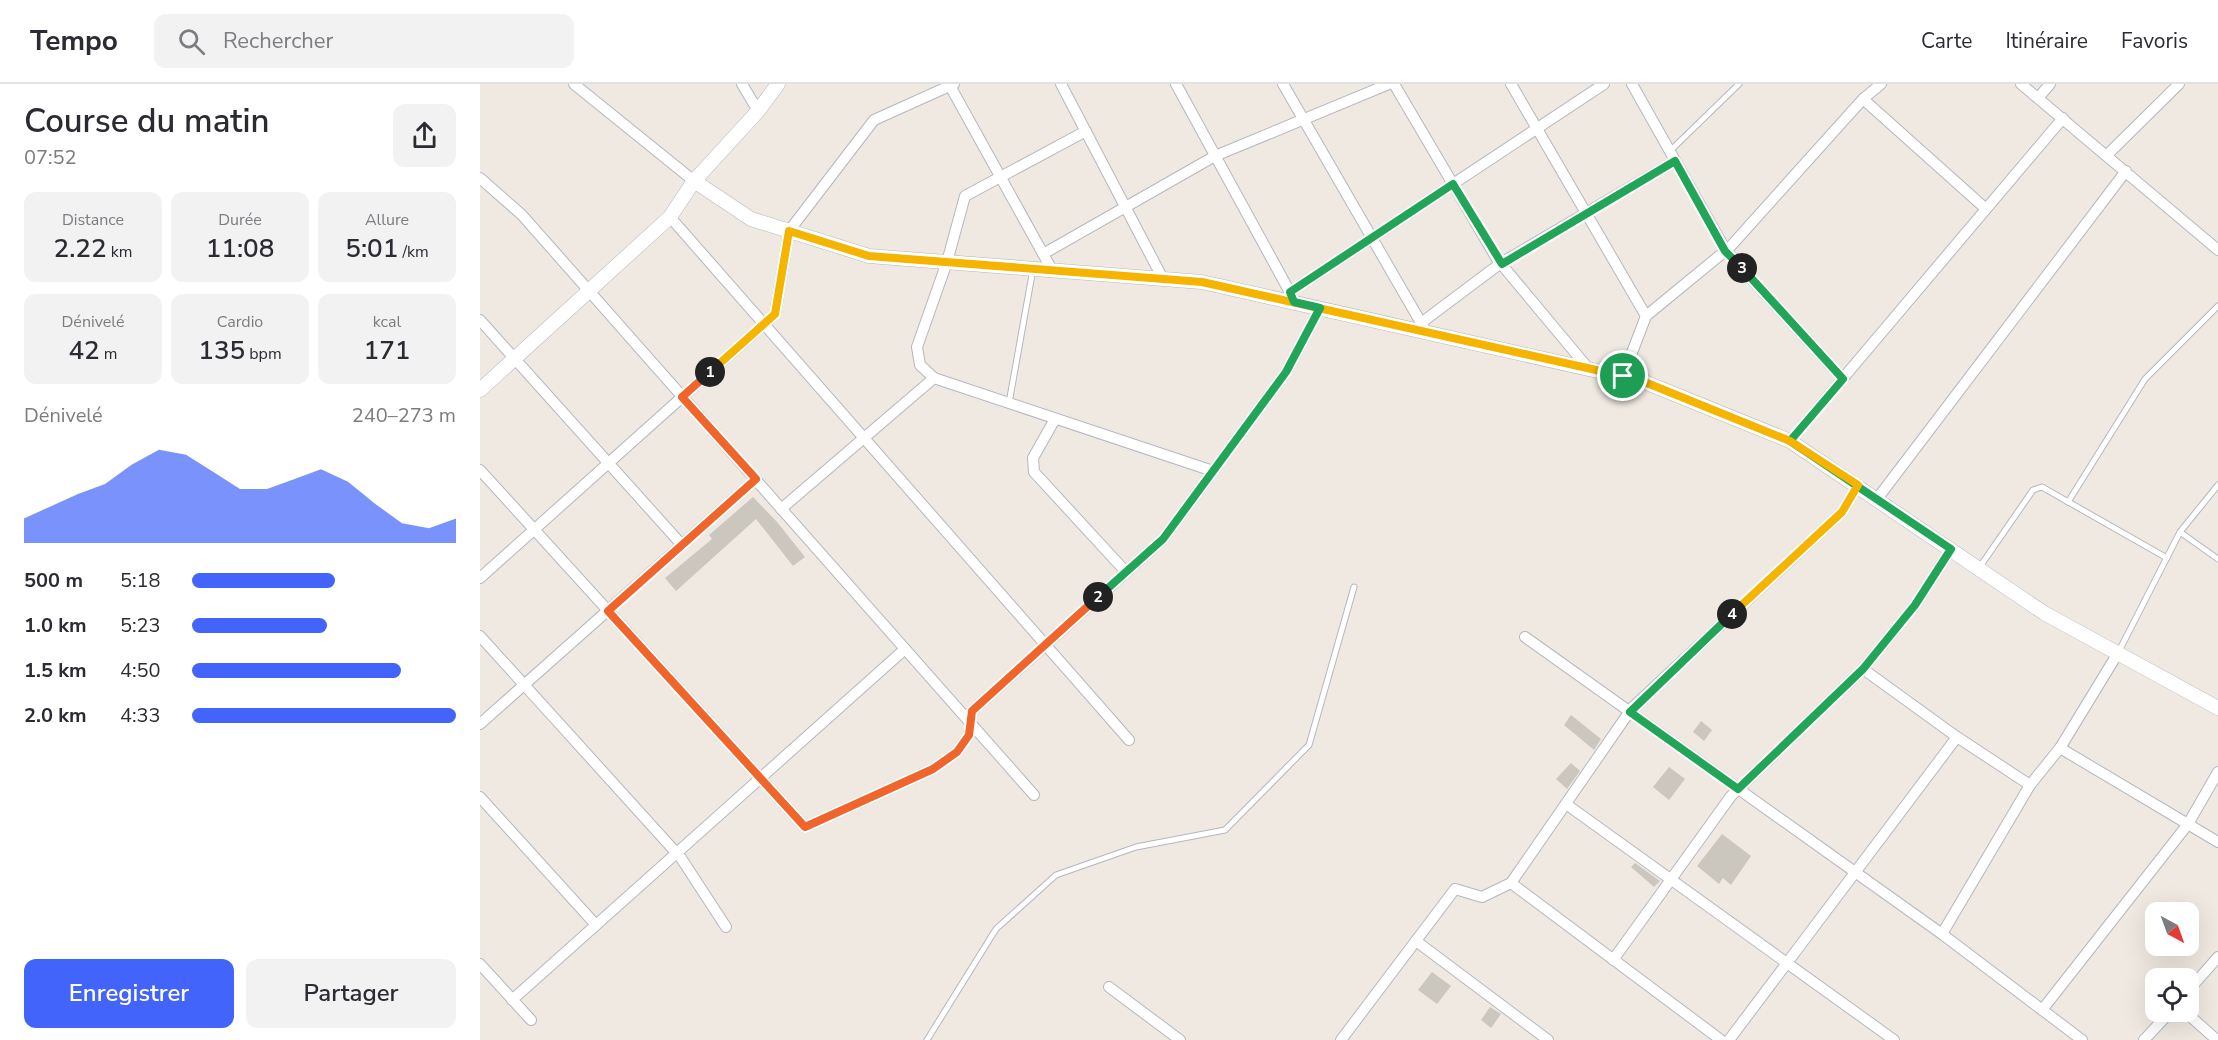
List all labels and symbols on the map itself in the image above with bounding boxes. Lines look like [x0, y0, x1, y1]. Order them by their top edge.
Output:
pin: 3 [1727, 253, 1757, 283]
pin [1597, 350, 1648, 401]
pin: 1 [695, 357, 725, 387]
pin: 2 [1083, 582, 1113, 612]
pin: 4 [1717, 599, 1747, 629]
north arrow [2145, 902, 2199, 956]

